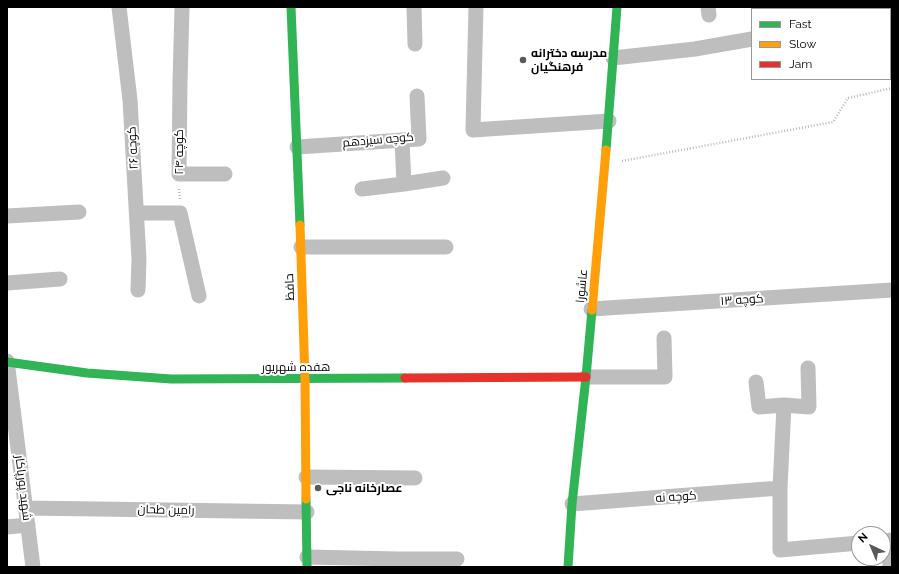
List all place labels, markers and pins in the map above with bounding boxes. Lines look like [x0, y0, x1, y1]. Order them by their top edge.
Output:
place label: مدرسه دخترانه فرهنگیان [531, 46, 607, 74]
marker: مدرسه دخترانه فرهنگیان [518, 55, 528, 65]
place label: عصارخانه ناجی [326, 481, 402, 495]
marker: عصارخانه ناجی [313, 483, 323, 493]

